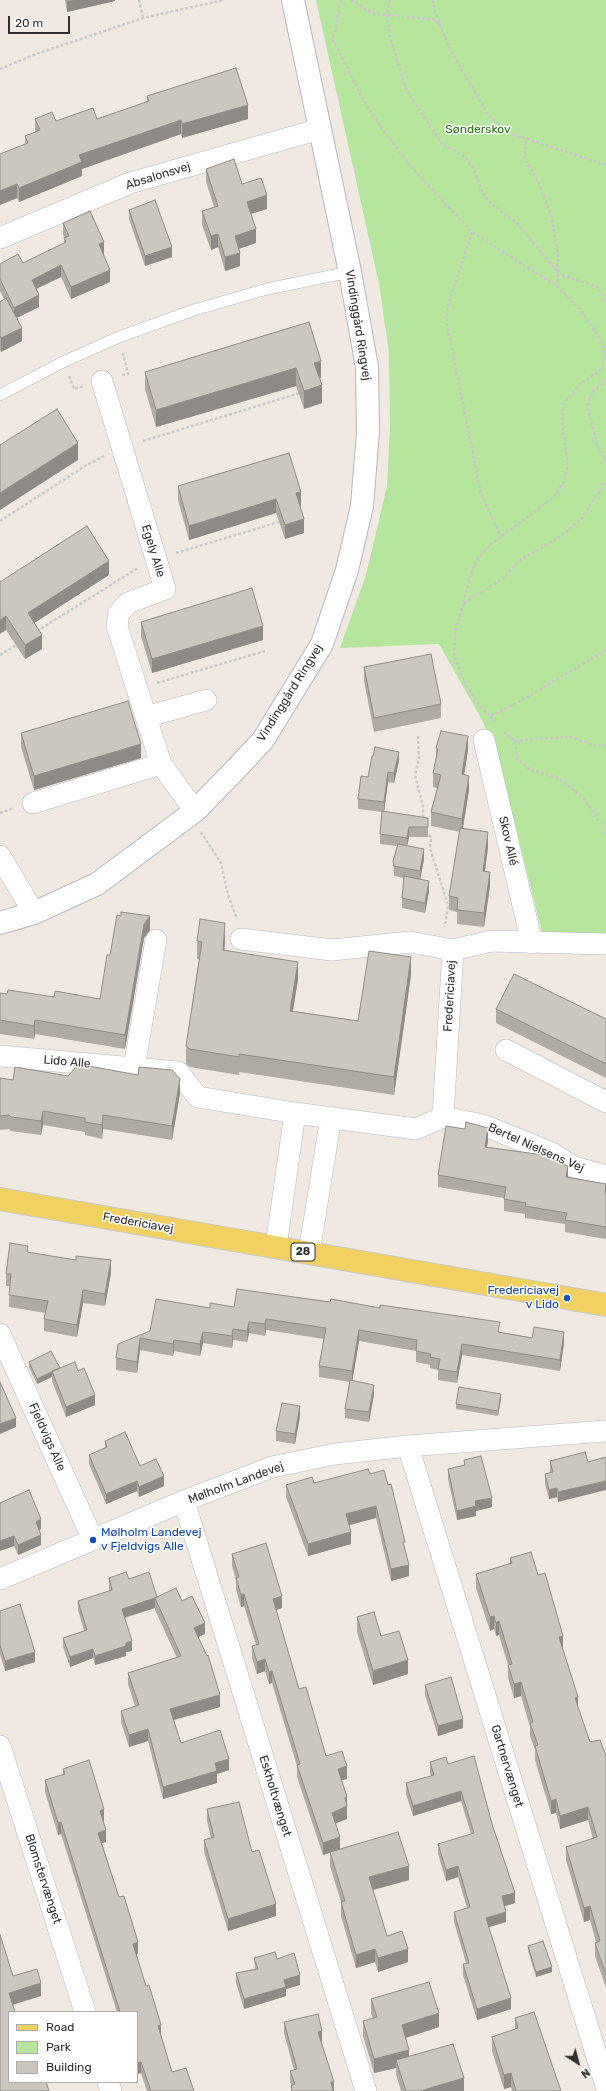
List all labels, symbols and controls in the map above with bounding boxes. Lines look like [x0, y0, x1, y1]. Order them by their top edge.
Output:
scale bar [10, 8, 72, 34]
text: 20 m [15, 16, 43, 30]
park label: Sønderskov [445, 123, 511, 137]
street label: Absalonsvej [124, 159, 192, 193]
street label: Vindinggård Ringvej [342, 268, 374, 382]
street label: Egely Alle [138, 523, 168, 579]
street label: Vindinggård Ringvej [254, 642, 326, 744]
street label: Skov Allé [495, 815, 521, 867]
street label: Fredericiavej [441, 960, 459, 1032]
street label: Lido Alle [43, 1053, 91, 1071]
street label: Bertel Nielsens Vej [486, 1120, 586, 1176]
street label: Fredericiavej [102, 1210, 174, 1236]
road number: 28 [291, 1243, 315, 1261]
place label: Fredericiavej v Lido [487, 1284, 559, 1312]
marker: Fredericiavej v Lido [562, 1293, 572, 1303]
street label: Fjeldvigs Alle [26, 1401, 68, 1473]
street label: Mølholm Landevej [186, 1459, 286, 1507]
place label: Mølholm Landevej v Fjeldvigs Alle [101, 1526, 202, 1554]
marker: Mølholm Landevej v Fjeldvigs Alle [88, 1535, 98, 1545]
street label: Gartnervænget [488, 1723, 526, 1809]
street label: Eskholtvænget [256, 1754, 294, 1838]
street label: Blomstervænget [22, 1832, 64, 1926]
legend [8, 2011, 138, 2083]
text: Road [46, 2020, 74, 2034]
text: Park [46, 2040, 71, 2054]
north arrow [558, 2043, 598, 2083]
text: Building [46, 2060, 92, 2074]
text: N [578, 2066, 592, 2081]

